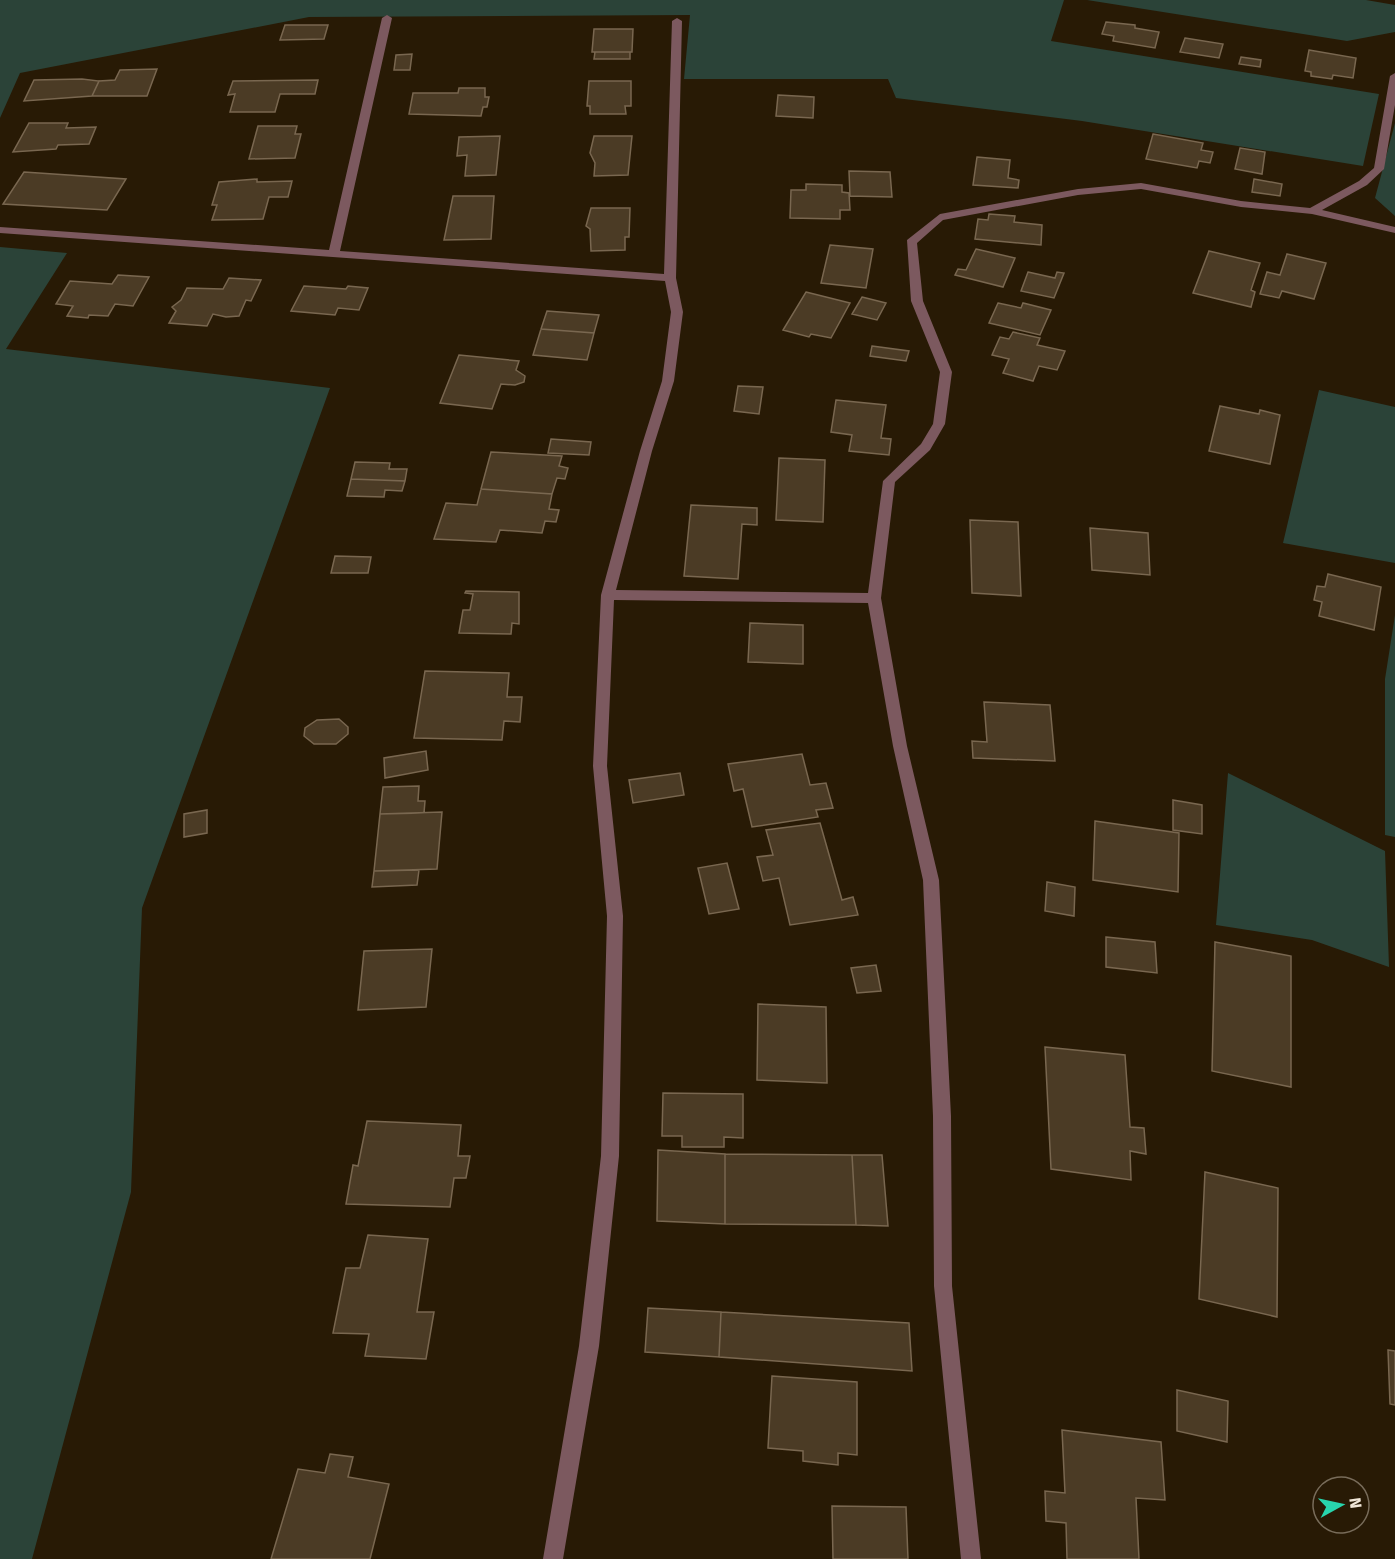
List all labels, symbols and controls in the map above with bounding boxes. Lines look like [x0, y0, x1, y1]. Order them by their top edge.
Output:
north arrow [1311, 1475, 1371, 1535]
text: N [1345, 1496, 1366, 1510]

